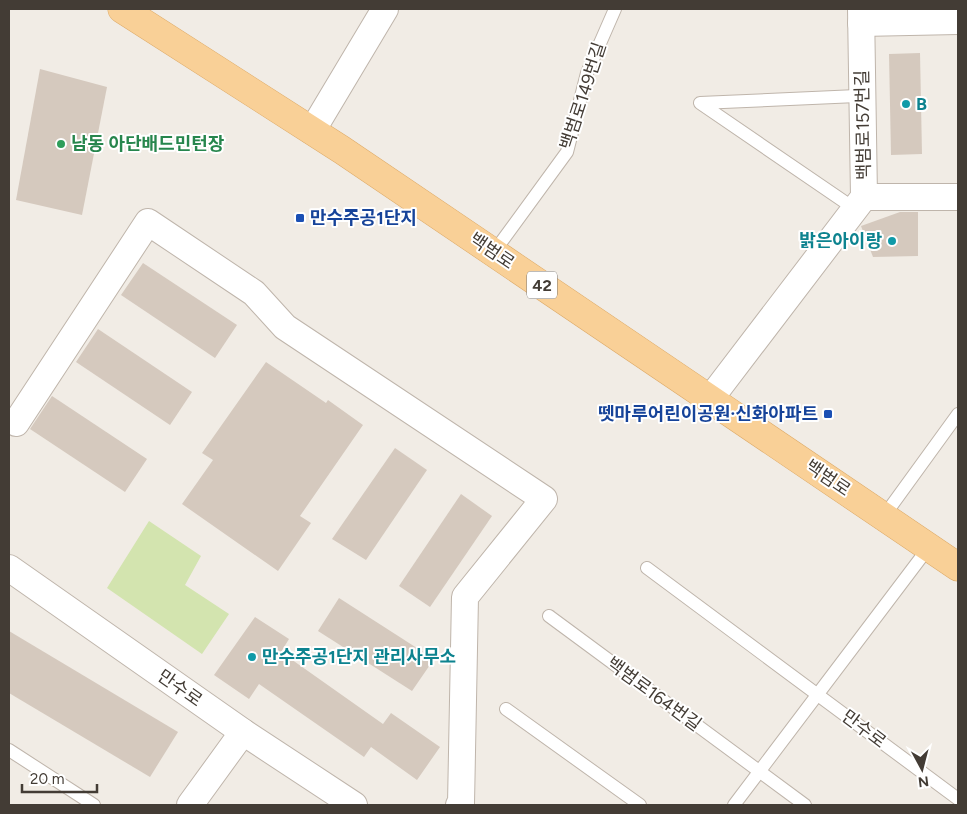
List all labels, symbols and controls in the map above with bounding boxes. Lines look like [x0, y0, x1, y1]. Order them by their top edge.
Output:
street label: 백범로149번길 [555, 40, 611, 152]
street label: 백범로157번길 [851, 70, 875, 180]
place label: B [916, 93, 927, 115]
marker: B [900, 98, 912, 110]
place label: 남동 아단배드민턴장 [71, 133, 225, 155]
marker: 남동 아단배드민턴장 [55, 138, 67, 150]
place label: 만수주공1단지 [310, 207, 417, 229]
marker: 만수주공1단지 [294, 212, 306, 224]
street label: 백범로 [465, 228, 519, 274]
place label: 밝은아이랑 [799, 230, 882, 252]
marker: 밝은아이랑 [886, 235, 898, 247]
road number: 42 [527, 272, 557, 298]
place label: 뗏마루어린이공원·신화아파트 [598, 403, 818, 425]
marker: 뗏마루어린이공원·신화아파트 [822, 408, 834, 420]
street label: 백범로 [801, 455, 855, 501]
place label: 만수주공1단지 관리사무소 [262, 646, 456, 668]
marker: 만수주공1단지 관리사무소 [246, 651, 258, 663]
street label: 백범로164번길 [602, 652, 706, 736]
street label: 만수로 [153, 665, 207, 711]
street label: 만수로 [838, 705, 890, 753]
north arrow [897, 744, 947, 794]
scale bar [22, 762, 98, 794]
text: 20 m [30, 770, 64, 788]
text: N [917, 772, 930, 791]

